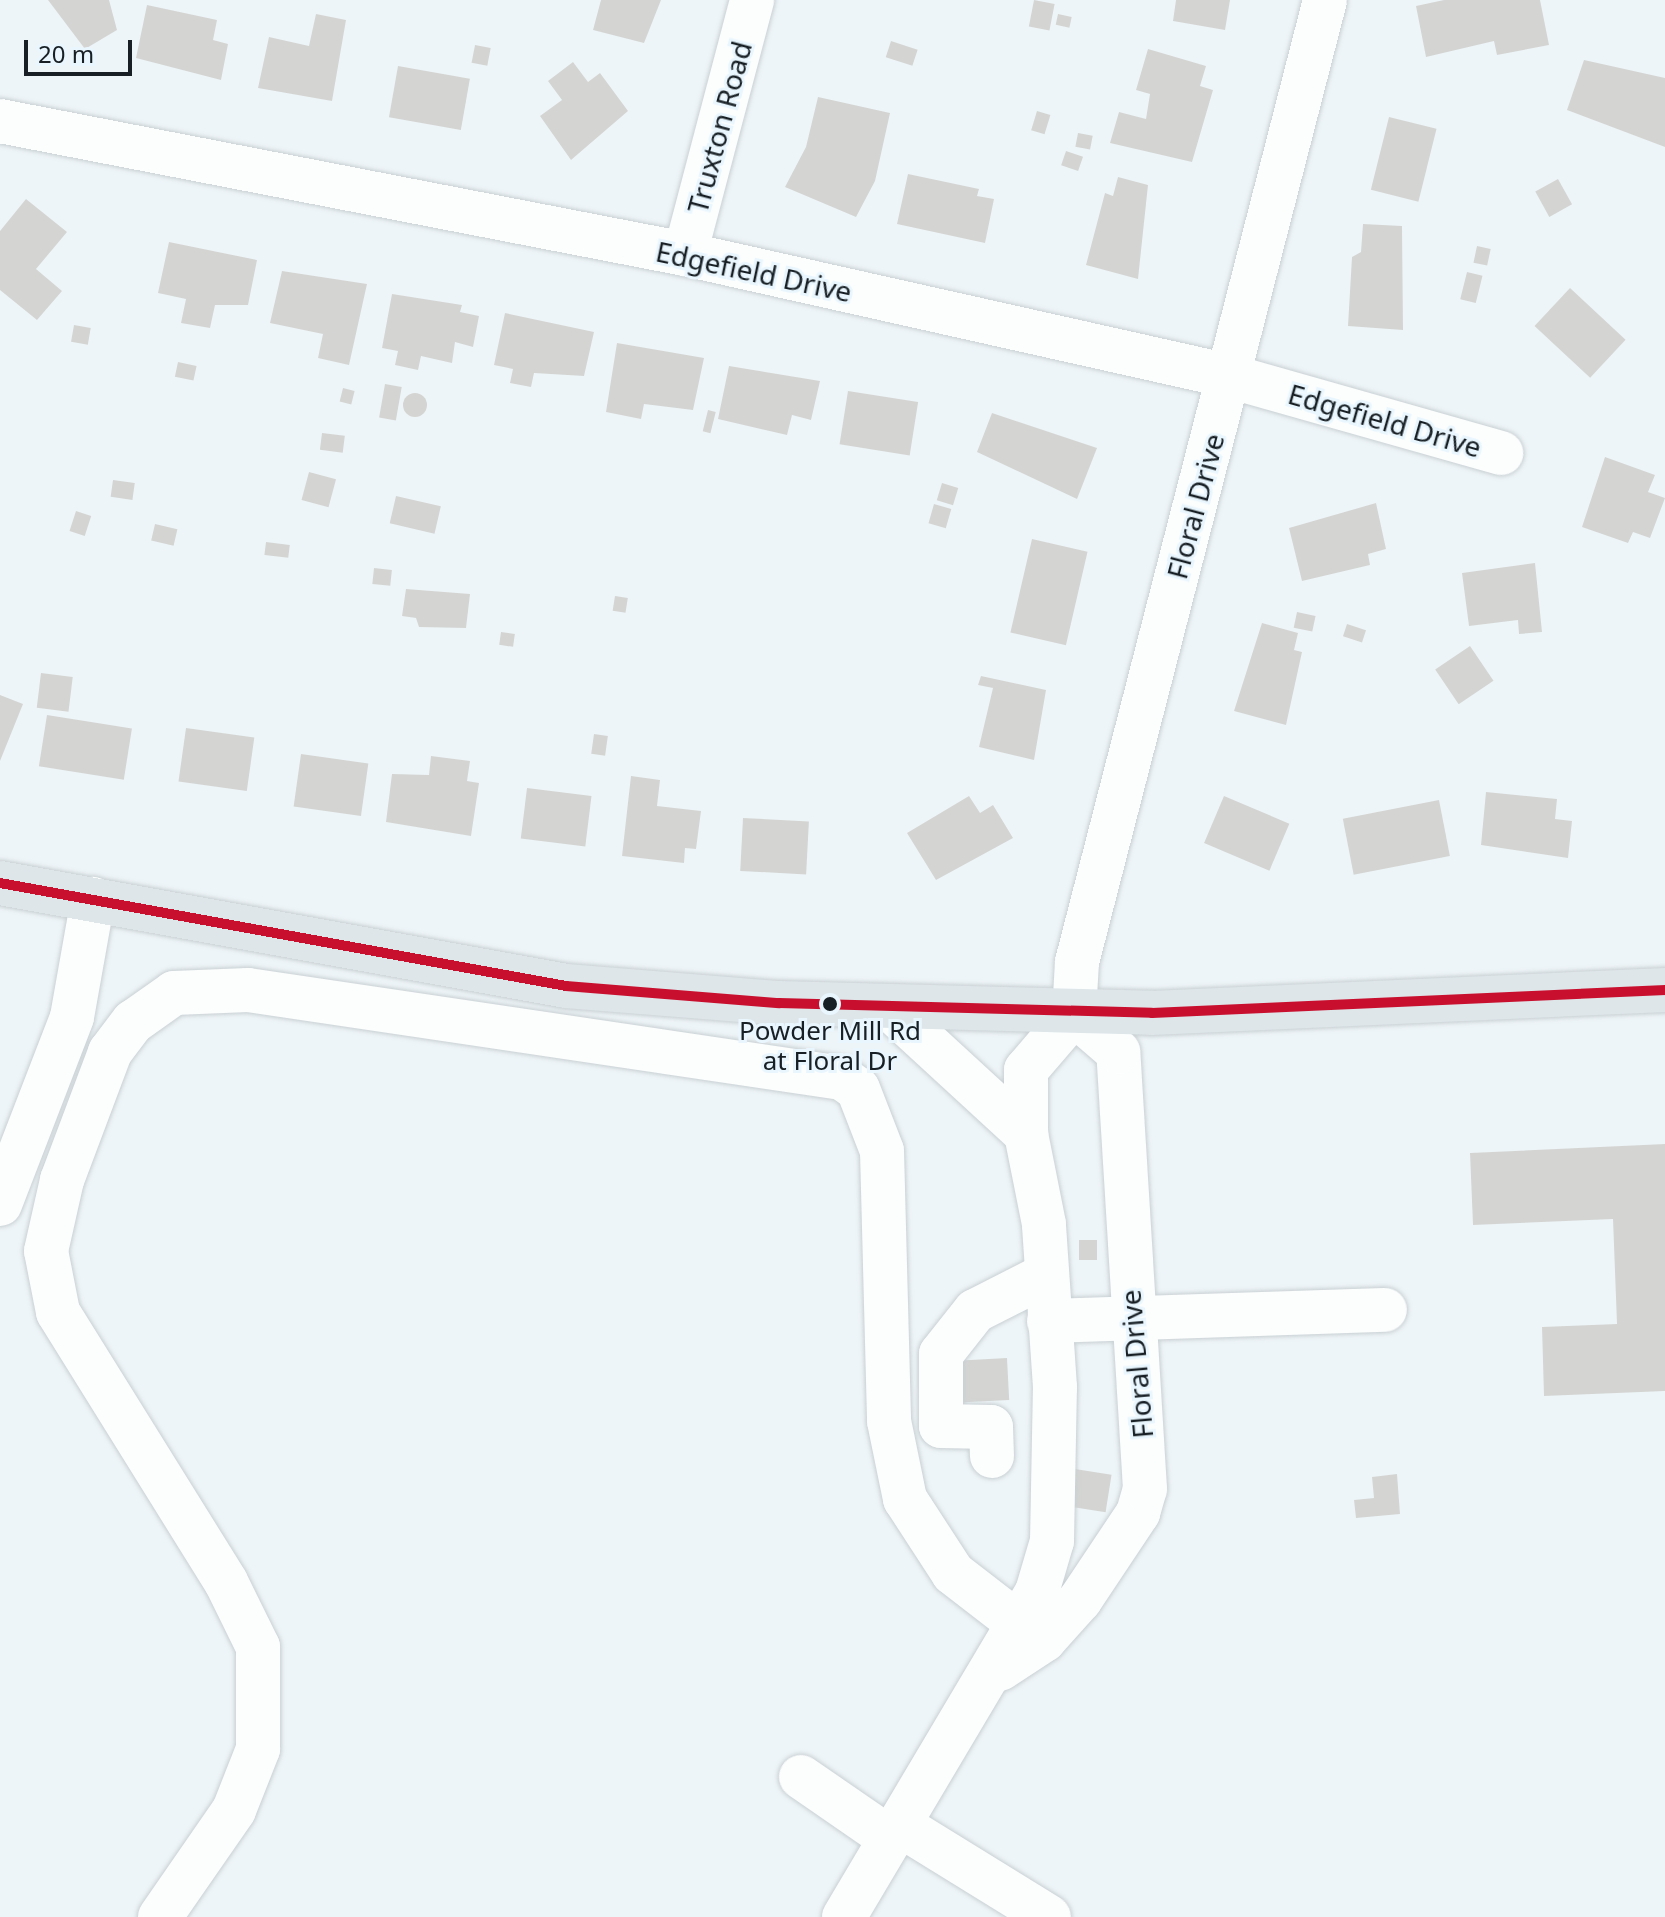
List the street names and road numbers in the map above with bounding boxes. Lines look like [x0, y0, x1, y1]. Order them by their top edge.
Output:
street label: Truxton Road [680, 37, 758, 217]
street label: Edgefield Drive [653, 234, 855, 308]
street label: Edgefield Drive [1285, 376, 1485, 464]
street label: Floral Drive [1159, 430, 1231, 582]
street label: Floral Drive [1113, 1288, 1159, 1440]

